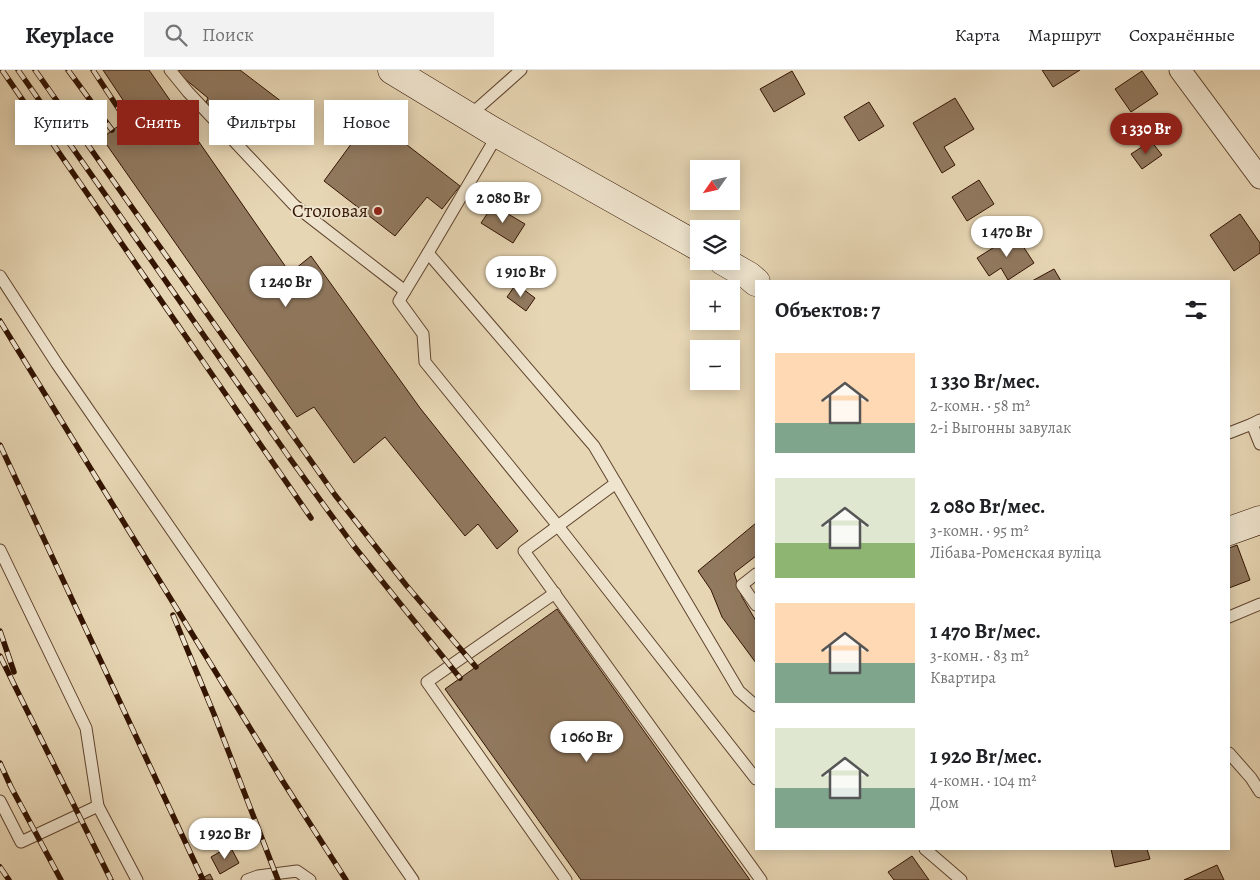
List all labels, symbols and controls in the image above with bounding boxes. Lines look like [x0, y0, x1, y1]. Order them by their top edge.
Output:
search box [144, 12, 494, 57]
text: Keyplace [25, 19, 114, 51]
icon: search [162, 21, 190, 49]
text: Поиск [202, 22, 254, 48]
text: Карта [955, 23, 1000, 47]
text: Маршрут [1028, 23, 1101, 47]
text: Сохранённые [1129, 23, 1235, 47]
chip: Купить [15, 100, 107, 145]
chip: Снять [117, 100, 199, 145]
chip: Фильтры [209, 100, 314, 145]
chip: Новое [324, 100, 408, 145]
pin: 1 330 Br [1094, 112, 1198, 155]
text: 1 330 Br [1121, 118, 1171, 140]
north arrow [690, 160, 740, 210]
map controls [690, 160, 740, 390]
pin: 2 080 Br [451, 182, 555, 224]
text: 2 080 Br [476, 187, 530, 209]
place label: Столовая [292, 198, 368, 224]
marker: Столовая [372, 205, 384, 217]
pin: 1 470 Br [955, 216, 1059, 258]
button: layers [690, 220, 740, 270]
text: 1 470 Br [982, 221, 1032, 243]
pin: 1 910 Br [469, 256, 573, 298]
text: 1 910 Br [496, 261, 546, 283]
pin: 1 240 Br [234, 266, 338, 308]
text: 1 240 Br [260, 271, 312, 293]
button: + [690, 280, 740, 330]
text: Объектов: 7 [775, 296, 880, 324]
icon: filters [1182, 296, 1210, 324]
button: − [690, 340, 740, 390]
text: 1 330 Br/мес. [930, 367, 1040, 395]
icon: home [815, 373, 875, 433]
text: 2-комн. · 58 m² [930, 395, 1030, 417]
text: 2-і Выгонны завулак [930, 417, 1071, 439]
text: 2 080 Br/мес. [930, 492, 1046, 520]
icon: home [815, 498, 875, 558]
text: 3-комн. · 95 m² [930, 520, 1029, 542]
text: Лібава-Роменская вуліца [930, 542, 1101, 564]
text: 1 470 Br/мес. [930, 617, 1041, 645]
icon: home [815, 623, 875, 683]
text: 3-комн. · 83 m² [930, 645, 1029, 667]
text: Квартира [930, 667, 996, 689]
pin: 1 060 Br [535, 720, 639, 763]
text: 1 060 Br [561, 726, 613, 748]
text: 1 920 Br/мес. [930, 742, 1042, 770]
icon: home [815, 748, 875, 808]
text: 4-комн. · 104 m² [930, 770, 1037, 792]
text: Дом [930, 792, 959, 814]
pin: 1 920 Br [173, 818, 277, 860]
text: 1 920 Br [199, 823, 251, 845]

